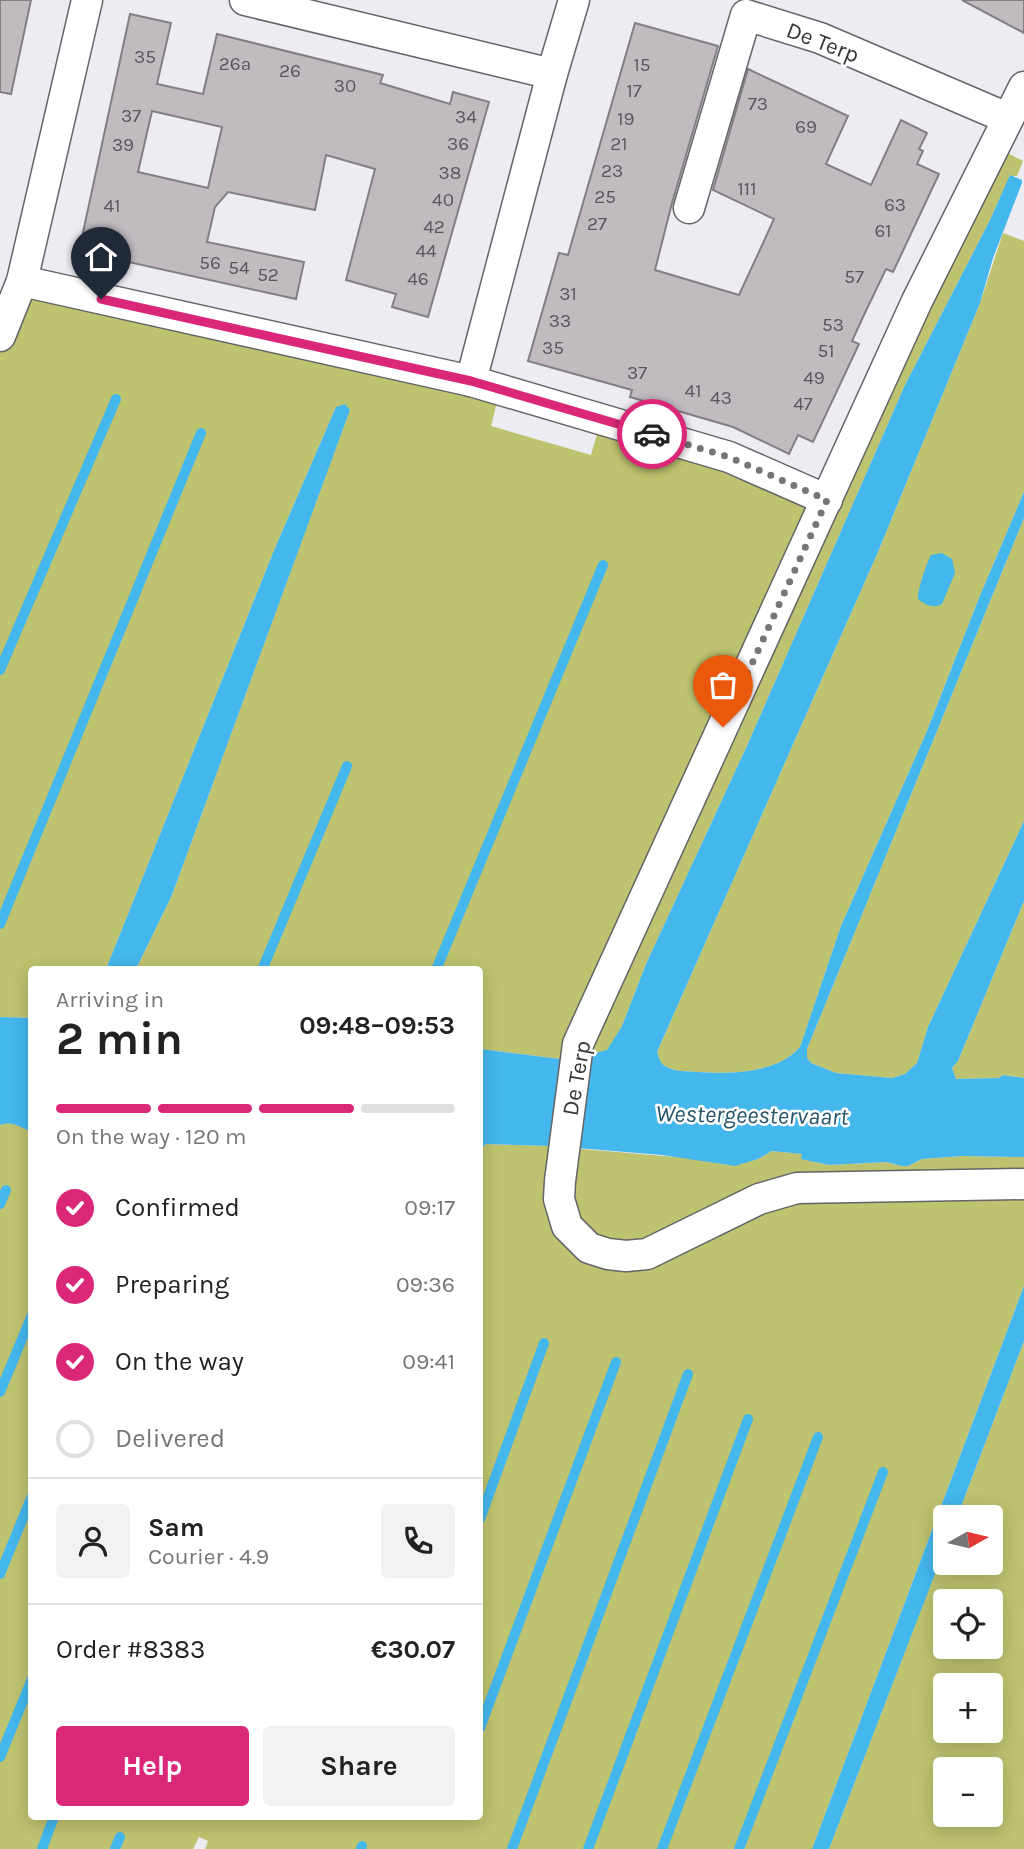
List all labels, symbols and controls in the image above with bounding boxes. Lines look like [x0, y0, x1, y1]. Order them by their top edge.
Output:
street label: De Terp [783, 16, 863, 69]
house number: 35 [134, 46, 156, 68]
house number: 26a [219, 53, 251, 75]
house number: 15 [633, 54, 651, 76]
house number: 26 [279, 60, 301, 82]
house number: 30 [334, 75, 356, 97]
house number: 17 [626, 80, 642, 102]
house number: 73 [748, 93, 768, 115]
house number: 37 [121, 105, 141, 127]
house number: 34 [455, 106, 477, 128]
house number: 19 [617, 108, 635, 130]
house number: 69 [795, 116, 817, 138]
house number: 36 [447, 133, 469, 155]
house number: 21 [610, 133, 628, 155]
house number: 39 [112, 134, 134, 156]
house number: 23 [601, 160, 623, 182]
house number: 38 [439, 162, 461, 184]
house number: 111 [738, 178, 756, 200]
house number: 25 [594, 186, 616, 208]
house number: 40 [432, 189, 454, 211]
house number: 63 [884, 194, 906, 216]
house number: 41 [104, 195, 120, 217]
house number: 27 [587, 213, 607, 235]
house number: 42 [423, 216, 445, 238]
house number: 61 [874, 220, 892, 242]
pin [71, 227, 131, 299]
icon: home [82, 238, 120, 276]
house number: 44 [415, 240, 437, 262]
house number: 56 [199, 252, 221, 274]
house number: 54 [228, 257, 250, 279]
house number: 52 [257, 264, 279, 286]
house number: 57 [844, 266, 864, 288]
house number: 46 [407, 268, 429, 290]
house number: 31 [559, 283, 577, 305]
house number: 33 [549, 310, 571, 332]
house number: 53 [822, 314, 844, 336]
house number: 35 [542, 337, 564, 359]
house number: 51 [817, 340, 835, 362]
house number: 37 [627, 362, 647, 384]
house number: 49 [803, 367, 825, 389]
house number: 41 [685, 380, 701, 402]
house number: 43 [710, 387, 732, 409]
house number: 47 [793, 393, 813, 415]
courier [617, 399, 687, 469]
icon: car [633, 415, 671, 453]
pin [693, 655, 753, 727]
icon: bag [704, 666, 742, 704]
text: Arriving in [56, 986, 164, 1013]
text: 09:48–09:53 [299, 1010, 455, 1041]
text: 2 min [56, 1012, 183, 1066]
street label: De Terp [557, 1038, 596, 1118]
water label: Westergeestervaart [655, 1099, 849, 1131]
text: On the way · 120 m [56, 1123, 247, 1150]
icon: check [56, 1189, 94, 1227]
text: Confirmed [115, 1192, 240, 1223]
text: 09:17 [404, 1194, 455, 1221]
icon: check [56, 1266, 94, 1304]
text: Preparing [115, 1269, 229, 1300]
text: 09:36 [396, 1271, 455, 1298]
icon: check [56, 1343, 94, 1381]
text: On the way [115, 1346, 244, 1377]
text: 09:41 [402, 1348, 455, 1375]
text: Delivered [115, 1423, 225, 1454]
button: person [56, 1504, 130, 1578]
button: phone [381, 1504, 455, 1578]
north arrow [933, 1505, 1003, 1575]
map controls [933, 1505, 1003, 1827]
text: Sam [148, 1512, 204, 1543]
text: Courier · 4.9 [148, 1543, 269, 1570]
button: locate [933, 1589, 1003, 1659]
text: Order #8383 [56, 1634, 205, 1665]
text: €30.07 [371, 1634, 455, 1665]
button: + [933, 1673, 1003, 1743]
button: Help [56, 1726, 249, 1806]
button: Share [263, 1726, 455, 1806]
button: − [933, 1757, 1003, 1827]

